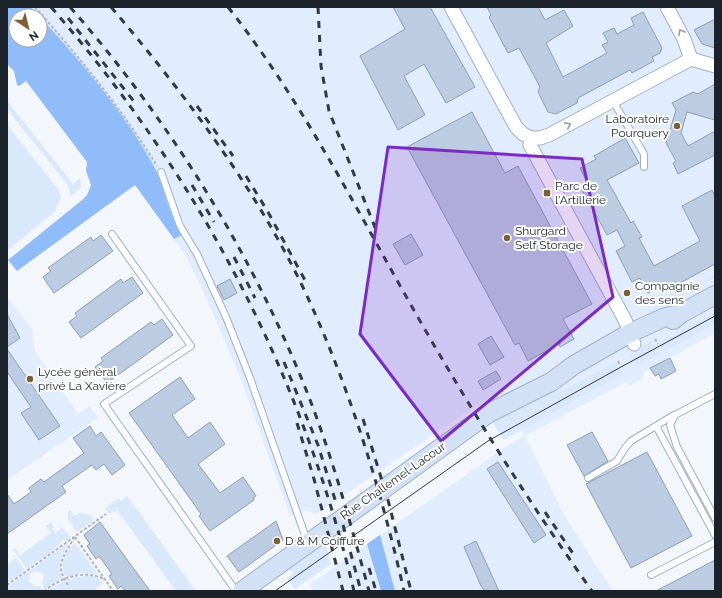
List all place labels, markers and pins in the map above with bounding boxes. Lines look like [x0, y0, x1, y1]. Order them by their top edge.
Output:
place label: Laboratoire Pourquery [606, 112, 669, 140]
marker: Laboratoire Pourquery [672, 121, 682, 131]
place label: Parc de l'Artillerie [555, 179, 606, 207]
marker: Parc de l'Artillerie [542, 188, 552, 198]
place label: Shurgard Self Storage [515, 224, 583, 252]
marker: Shurgard Self Storage [502, 233, 512, 243]
place label: Compagnie des sens [635, 279, 699, 307]
marker: Compagnie des sens [622, 288, 632, 298]
place label: Lycée général privé La Xavière [38, 365, 126, 393]
marker: Lycée général privé La Xavière [25, 374, 35, 384]
place label: D & M Coiffure [285, 534, 364, 548]
marker: D & M Coiffure [272, 536, 282, 546]

